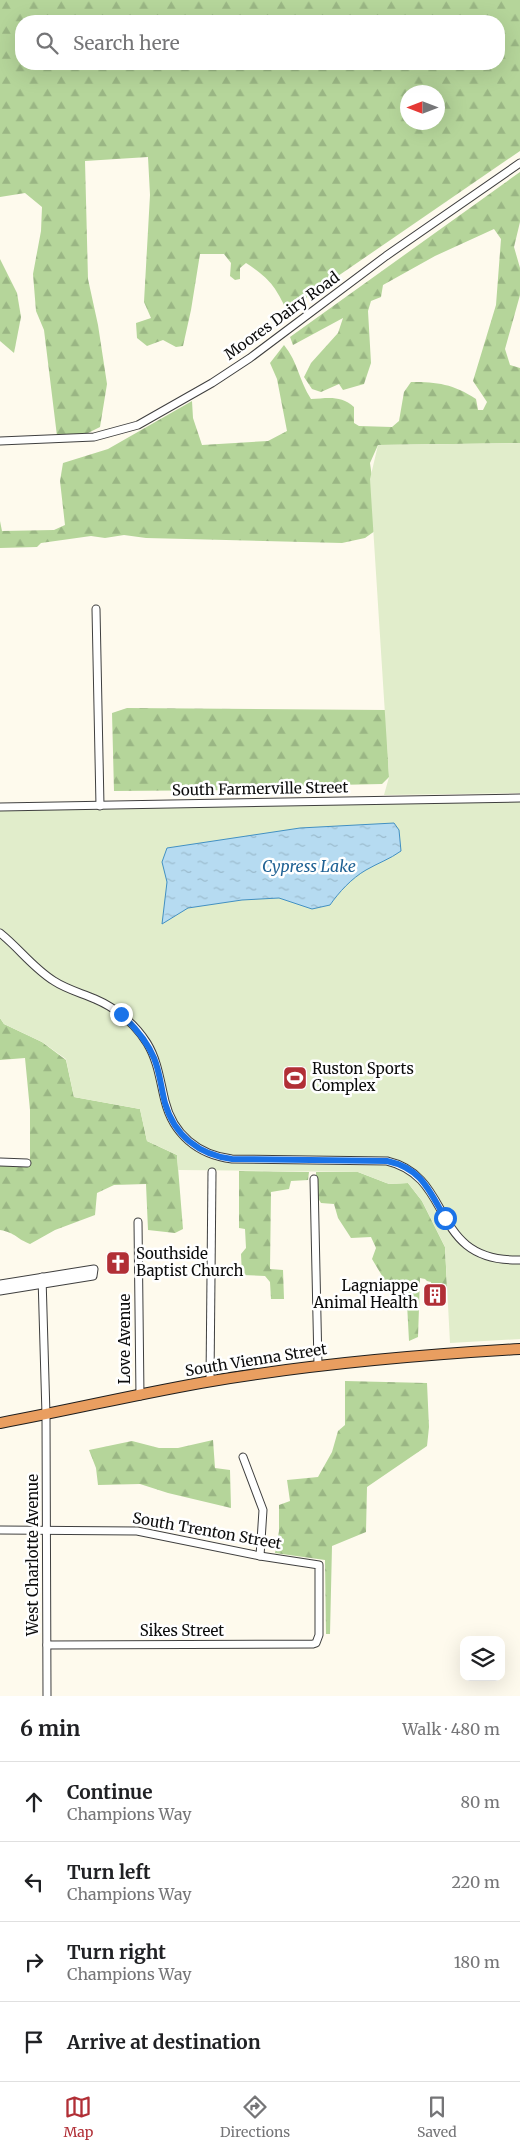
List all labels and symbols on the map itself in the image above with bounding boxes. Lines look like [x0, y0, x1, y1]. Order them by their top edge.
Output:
north arrow [400, 85, 445, 130]
street label: Moores Dairy Road [220, 267, 343, 364]
street label: South Farmerville Street [172, 777, 348, 800]
water label: Cypress Lake [262, 856, 356, 876]
route end [110, 1003, 133, 1026]
place label: Ruston Sports Complex [312, 1059, 414, 1095]
sports icon: Ruston Sports Complex [282, 1065, 308, 1091]
route start [434, 1207, 457, 1230]
place label: Southside Baptist Church [136, 1244, 243, 1280]
church icon: Southside Baptist Church [105, 1250, 131, 1276]
place label: Lagniappe Animal Health [312, 1276, 418, 1312]
building icon: Lagniappe Animal Health [422, 1282, 448, 1308]
street label: Love Avenue [115, 1294, 134, 1384]
street label: South Vienna Street [184, 1339, 328, 1380]
street label: West Charlotte Avenue [23, 1474, 42, 1637]
street label: South Trenton Street [131, 1508, 283, 1553]
street label: Sikes Street [140, 1621, 224, 1640]

